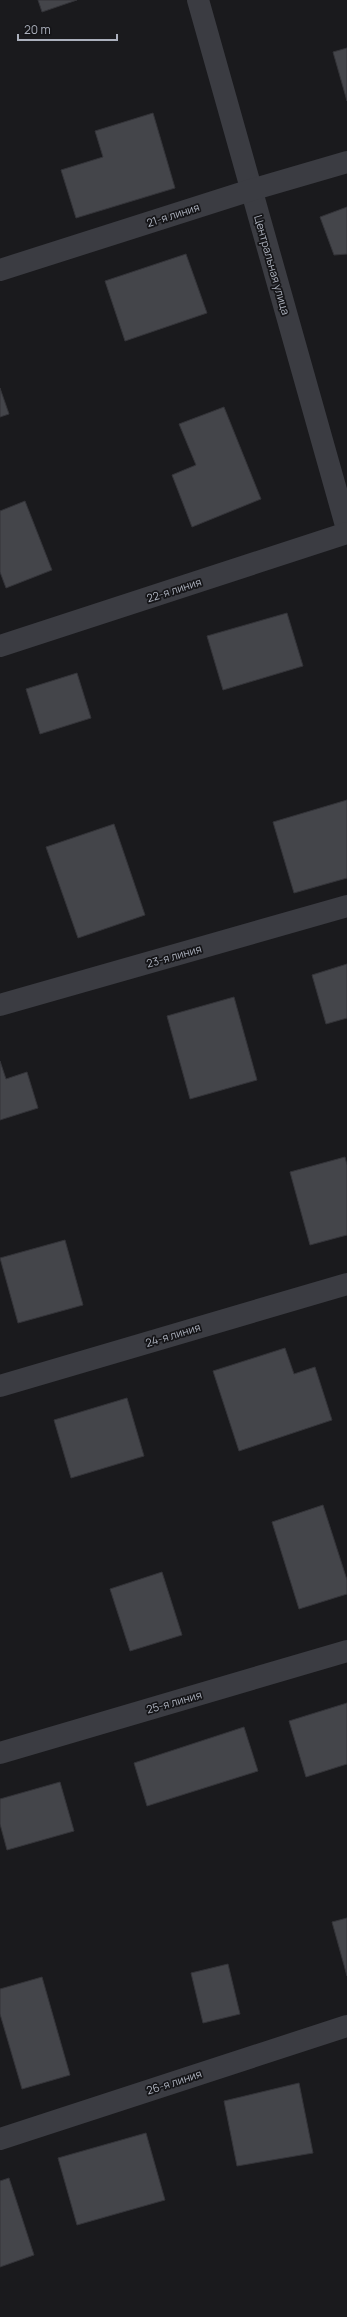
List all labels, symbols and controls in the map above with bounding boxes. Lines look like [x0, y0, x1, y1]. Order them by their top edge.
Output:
scale bar [18, 16, 117, 42]
text: 20 m [24, 21, 51, 38]
street label: 21-я линия [144, 199, 201, 230]
street label: Центральная улица [251, 213, 294, 316]
street label: 22-я линия [144, 574, 203, 605]
street label: 23-я линия [145, 940, 203, 971]
street label: 24-я линия [143, 1319, 202, 1350]
street label: 25-я линия [144, 1686, 203, 1717]
street label: 26-я линия [144, 2066, 203, 2098]

